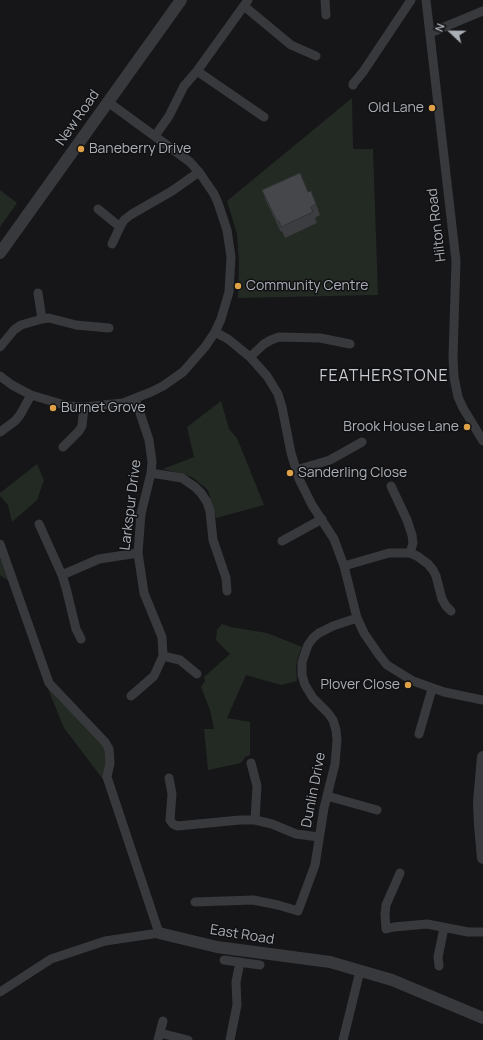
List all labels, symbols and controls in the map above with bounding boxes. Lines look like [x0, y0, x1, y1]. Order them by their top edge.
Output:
north arrow [431, 12, 471, 52]
text: N [431, 21, 448, 34]
street label: New Road [53, 87, 103, 149]
place label: Old Lane [368, 100, 424, 116]
marker: Old Lane [427, 103, 437, 113]
place label: Baneberry Drive [89, 141, 191, 157]
marker: Baneberry Drive [76, 144, 86, 154]
street label: Hilton Road [424, 187, 450, 263]
place label: Community Centre [246, 278, 369, 294]
marker: Community Centre [233, 281, 243, 291]
district label: FEATHERSTONE [319, 367, 449, 387]
place label: Burnet Grove [61, 400, 146, 416]
marker: Burnet Grove [48, 403, 58, 413]
place label: Brook House Lane [343, 419, 459, 435]
marker: Brook House Lane [462, 422, 472, 432]
street label: Larkspur Drive [117, 459, 145, 551]
place label: Sanderling Close [298, 465, 407, 481]
marker: Sanderling Close [285, 468, 295, 478]
place label: Plover Close [320, 677, 400, 693]
marker: Plover Close [403, 680, 413, 690]
street label: Dunlin Drive [298, 751, 330, 829]
street label: East Road [209, 922, 275, 948]

